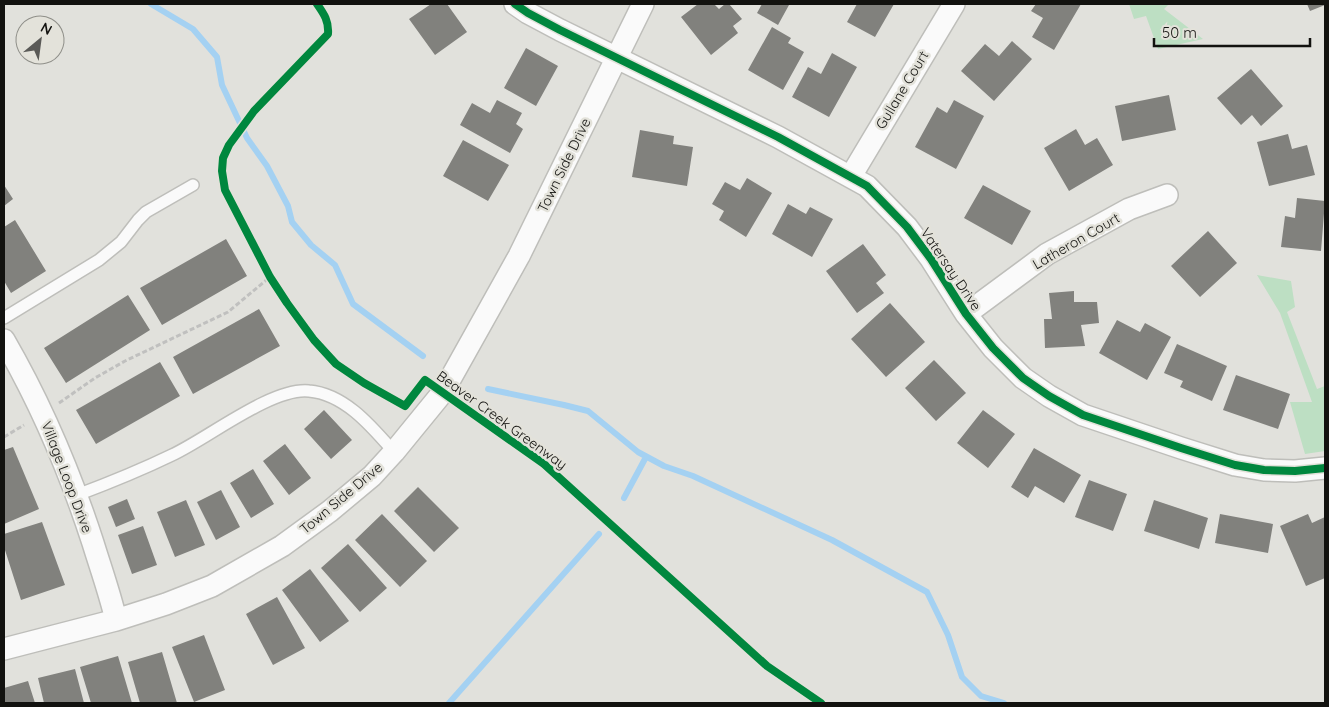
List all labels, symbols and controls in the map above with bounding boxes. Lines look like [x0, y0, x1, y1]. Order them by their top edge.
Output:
north arrow [15, 15, 65, 65]
scale bar [1154, 15, 1310, 47]
text: N [37, 18, 55, 39]
text: 50 m [1162, 23, 1197, 42]
street label: Gullane Court [872, 47, 933, 132]
street label: Town Side Drive [533, 115, 595, 215]
street label: Latheron Court [1029, 209, 1123, 273]
street label: Vatersay Drive [917, 224, 985, 314]
street label: Beaver Creek Greenway [433, 367, 571, 473]
street label: Village Loop Drive [37, 419, 97, 535]
street label: Town Side Drive [296, 458, 386, 538]

